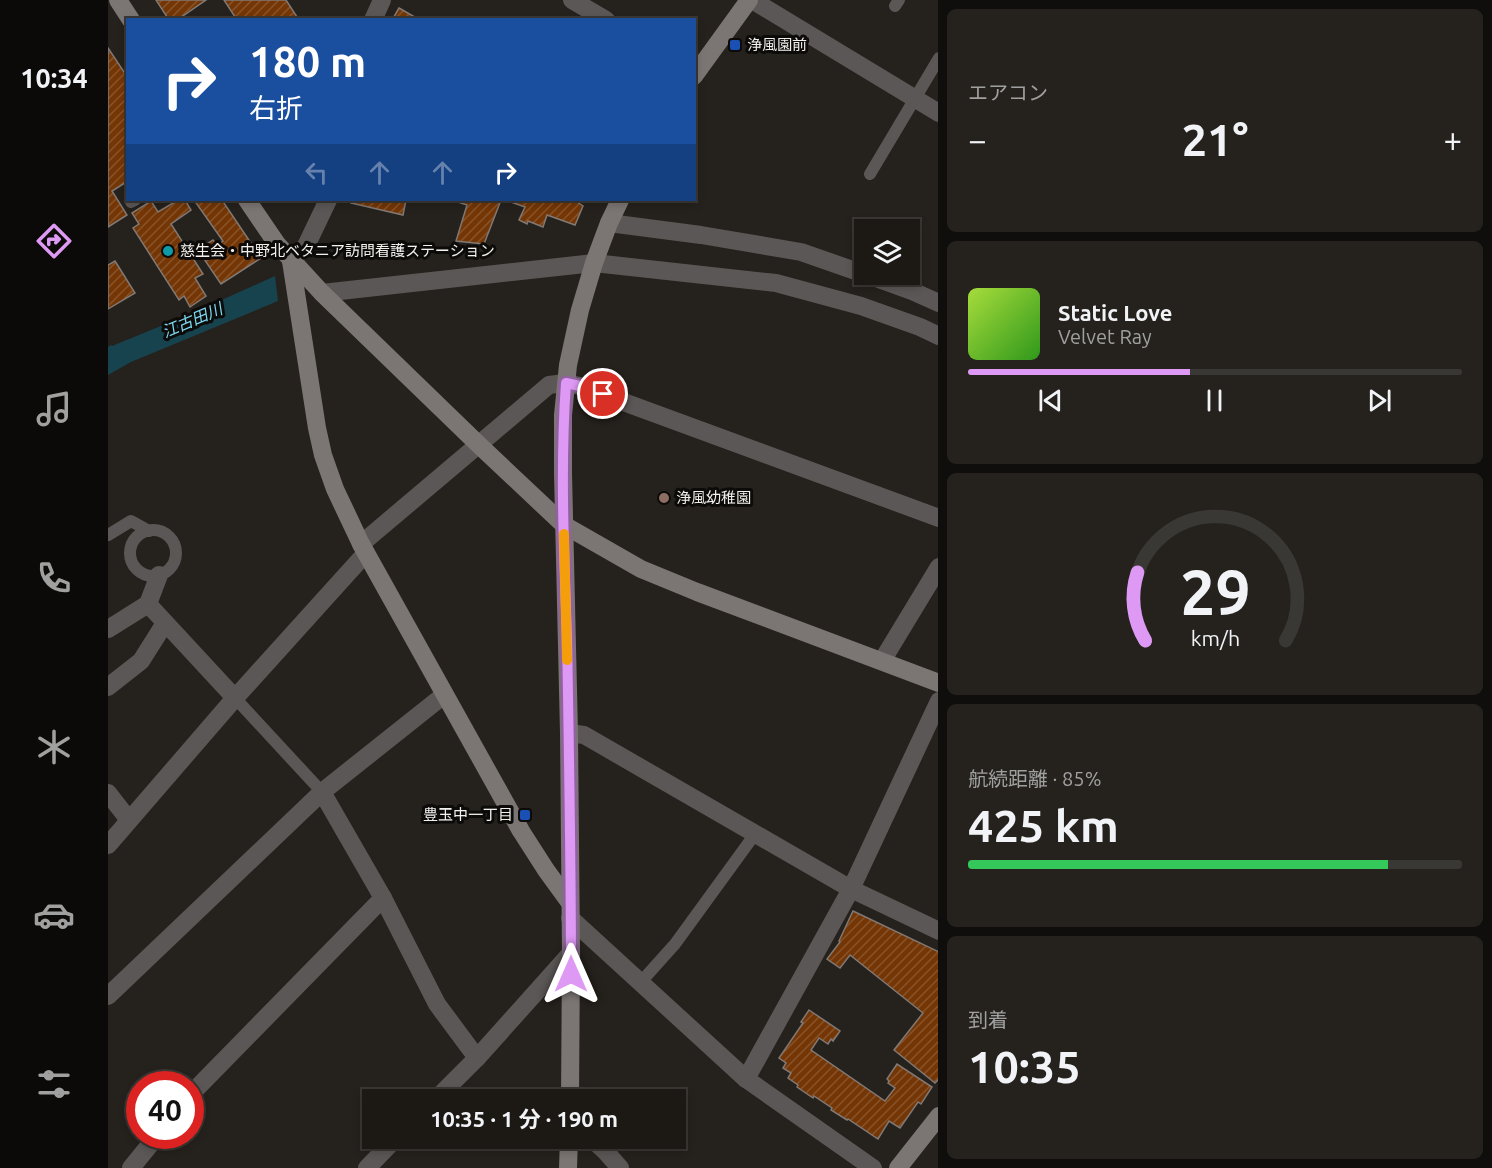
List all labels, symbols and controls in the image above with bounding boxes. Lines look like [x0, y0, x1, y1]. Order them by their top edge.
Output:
place label: 浄風園前 [747, 36, 807, 53]
text: 180 m [249, 38, 366, 85]
marker: 浄風園前 [728, 38, 742, 52]
icon: right [150, 42, 228, 120]
text: 10:34 [20, 63, 88, 93]
text: エアコン [968, 81, 1048, 104]
text: 右折 [249, 93, 303, 123]
text: 21° [1182, 114, 1248, 165]
text: − [968, 121, 987, 158]
text: + [1443, 121, 1462, 158]
icon: left [300, 156, 333, 189]
icon: ahead [363, 156, 396, 189]
icon: ahead [426, 156, 459, 189]
icon: right [489, 156, 522, 189]
map controls [854, 219, 920, 285]
button: layers [854, 219, 920, 285]
icon: directions [33, 220, 75, 262]
place label: 慈生会・中野北ベタニア訪問看護ステーション [180, 242, 495, 259]
marker: 慈生会・中野北ベタニア訪問看護ステーション [161, 244, 175, 258]
water label: 江古田川 [159, 298, 227, 341]
text: Static Love [1058, 300, 1173, 325]
text: Velvet Ray [1058, 325, 1152, 348]
pin [577, 368, 628, 419]
icon: arrive [586, 377, 619, 410]
icon: previous [1034, 384, 1067, 417]
icon: pause [1198, 384, 1231, 417]
icon: next [1363, 384, 1396, 417]
icon: music [33, 388, 75, 430]
place label: 浄風幼稚園 [676, 489, 751, 506]
marker: 浄風幼稚園 [657, 491, 671, 505]
icon: phone [33, 557, 75, 599]
text: 29 [1180, 557, 1250, 627]
text: km/h [1190, 626, 1240, 650]
icon: climate [33, 726, 75, 768]
text: 航続距離 · 85% [968, 767, 1101, 790]
text: 425 km [968, 800, 1119, 851]
place label: 豊玉中一丁目 [423, 806, 513, 823]
marker: 豊玉中一丁目 [518, 808, 532, 822]
icon: car [33, 894, 75, 936]
position arrow [539, 942, 603, 1006]
text: 到着 [968, 1008, 1008, 1031]
text: 10:35 [968, 1041, 1081, 1092]
icon: filters [33, 1063, 75, 1105]
speed limit sign: 40 [126, 1071, 204, 1149]
text: 10:35 · 1 分 · 190 m [430, 1106, 618, 1131]

